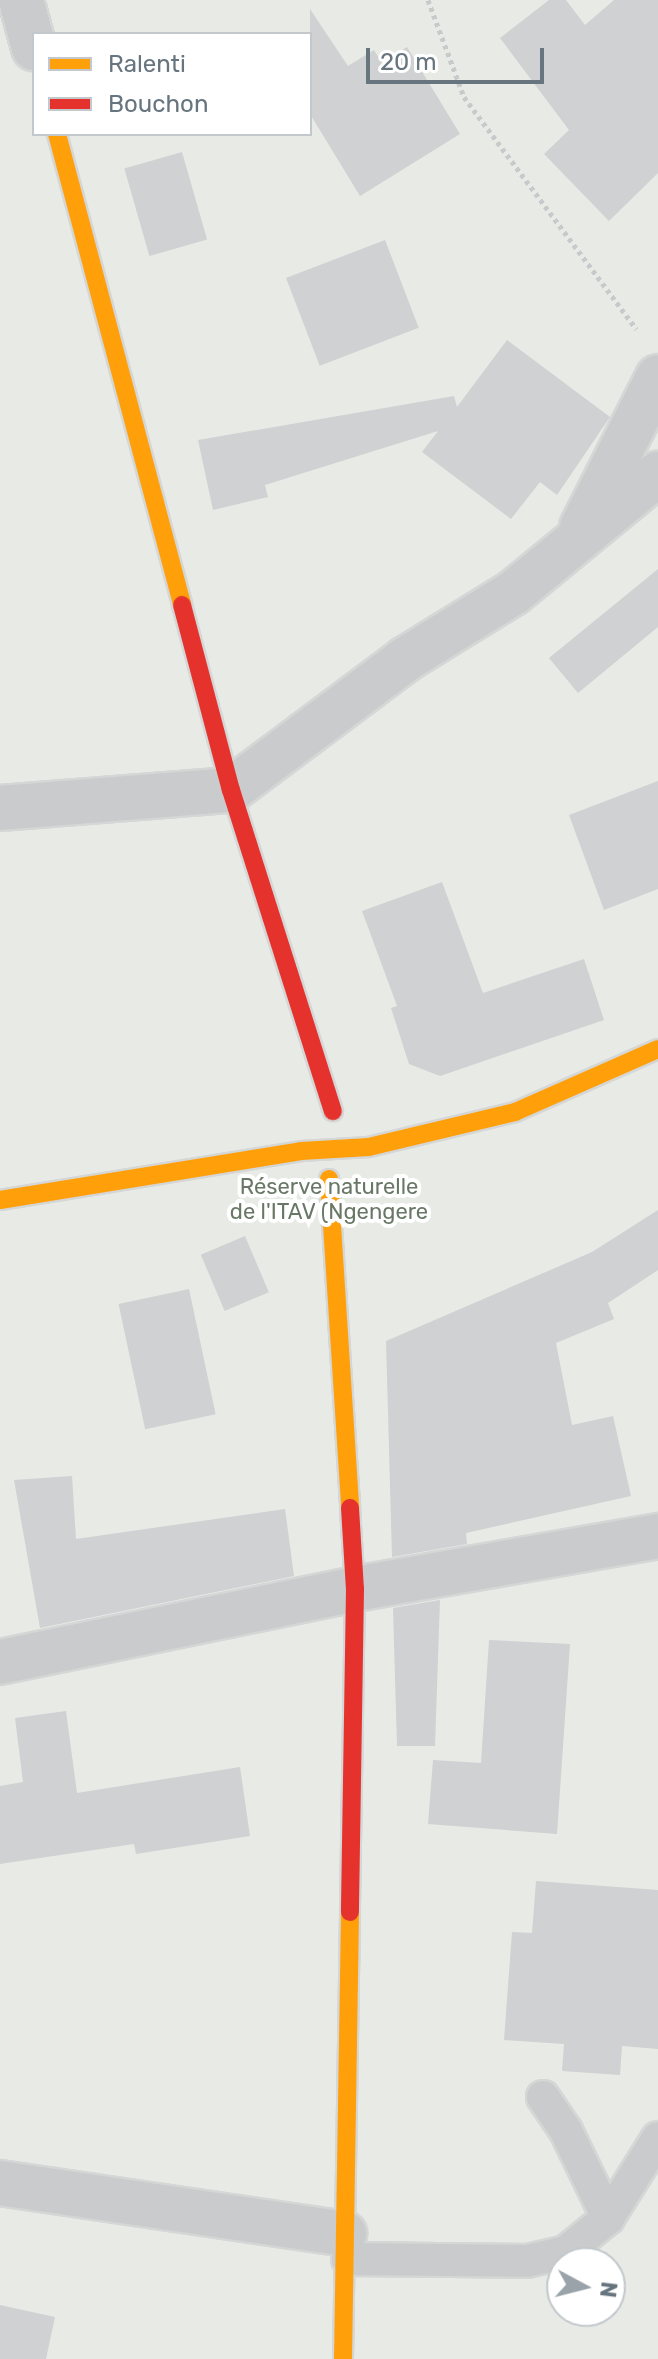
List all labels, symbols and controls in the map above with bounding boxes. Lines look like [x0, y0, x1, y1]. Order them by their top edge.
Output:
legend [32, 32, 312, 136]
scale bar [370, 32, 548, 82]
text: 20 m [380, 48, 437, 76]
text: Ralenti [108, 50, 186, 78]
text: Bouchon [108, 90, 208, 118]
park label: Réserve naturelle de l'ITAV (Ngengere [230, 1173, 428, 1224]
north arrow [546, 2247, 626, 2327]
text: N [594, 2280, 623, 2299]

